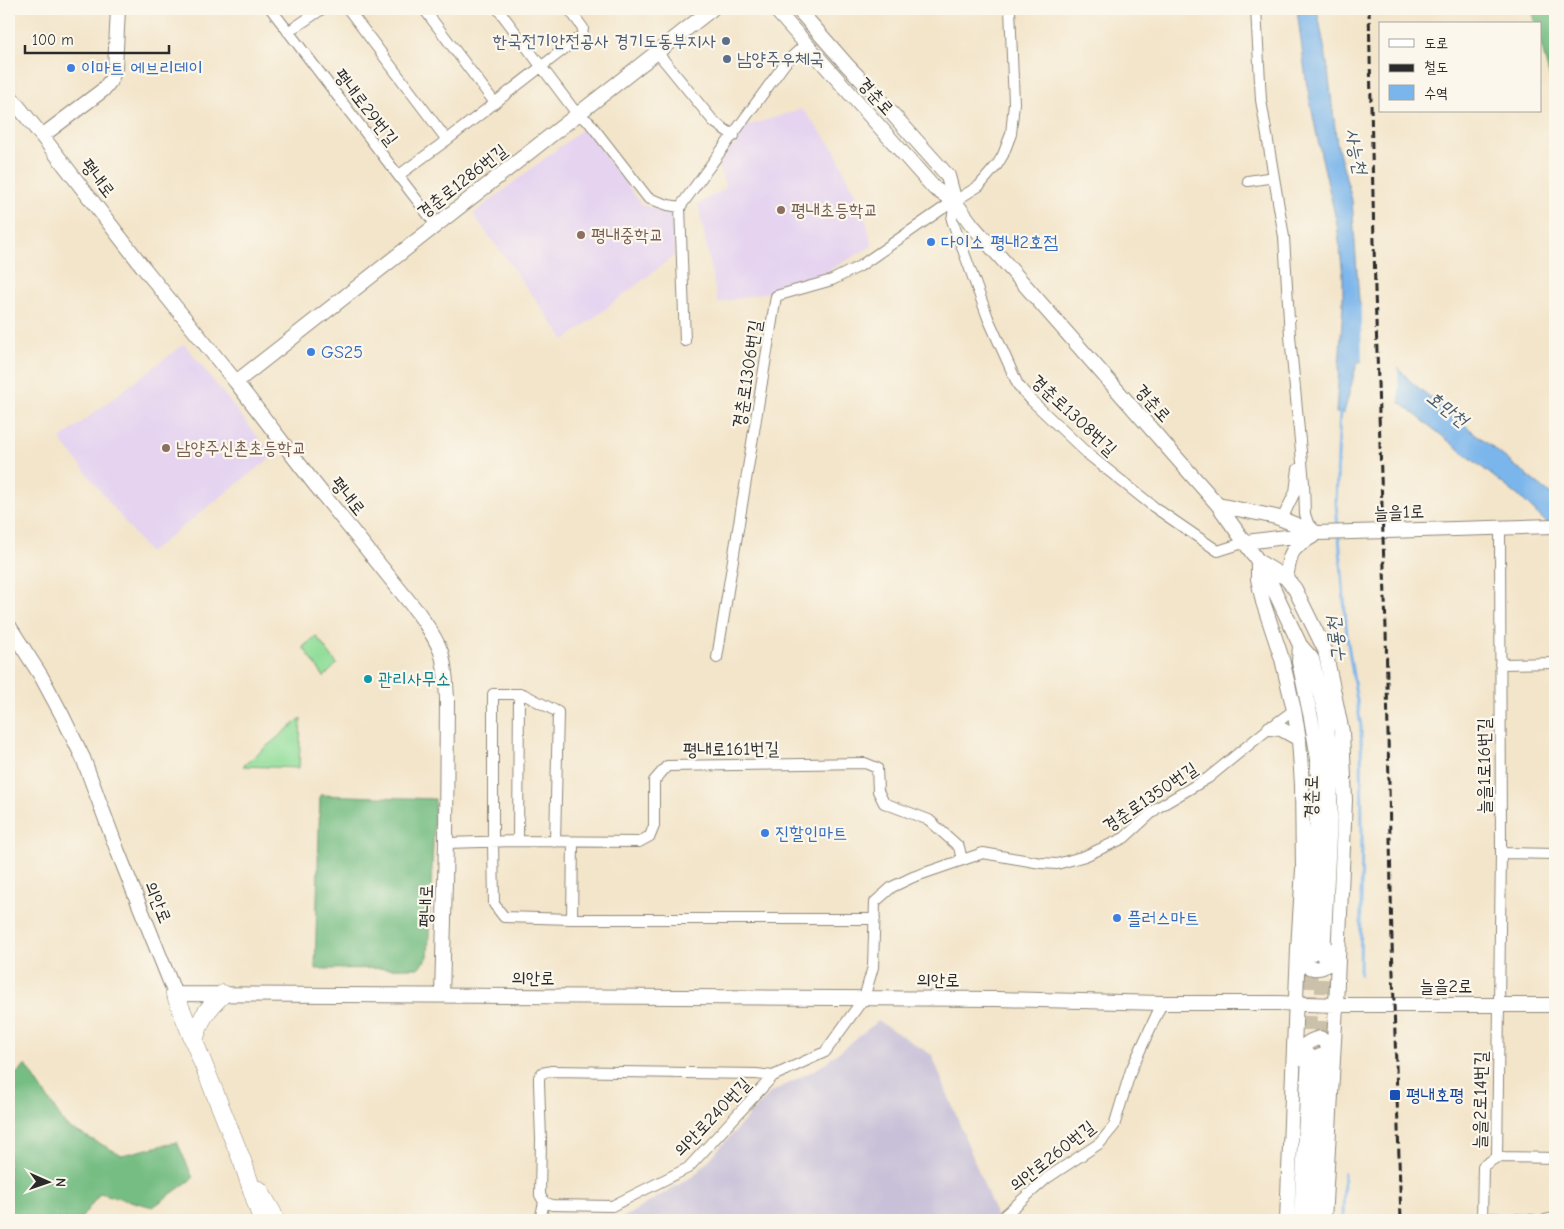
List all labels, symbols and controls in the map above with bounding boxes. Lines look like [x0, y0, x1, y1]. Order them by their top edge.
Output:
scale bar [25, 22, 169, 54]
legend [1379, 22, 1542, 112]
text: 100 m [32, 31, 74, 49]
place label: 한국전기안전공사 경기도동부지사 [493, 31, 717, 52]
text: 도로 [1424, 34, 1448, 52]
marker: 한국전기안전공사 경기도동부지사 [720, 35, 732, 47]
place label: 남양주우체국 [737, 49, 824, 70]
marker: 남양주우체국 [721, 53, 733, 65]
place label: 이마트 에브리데이 [81, 58, 203, 79]
text: 철도 [1424, 58, 1448, 76]
marker: 이마트 에브리데이 [65, 62, 77, 74]
street label: 평내로29번길 [329, 65, 402, 150]
street label: 경춘로 [853, 73, 898, 120]
text: 수역 [1424, 84, 1448, 102]
water label: 사능천 [1340, 126, 1372, 178]
street label: 경춘로1286번길 [413, 140, 512, 223]
street label: 평내로 [76, 155, 119, 202]
place label: 평내초등학교 [791, 200, 878, 221]
marker: 평내초등학교 [775, 204, 787, 216]
place label: 평내중학교 [591, 225, 663, 246]
marker: 평내중학교 [575, 229, 587, 241]
place label: 다이소 평내2호점 [941, 232, 1058, 253]
marker: 다이소 평내2호점 [925, 236, 937, 248]
street label: 경춘로1306번길 [729, 318, 766, 430]
place label: GS25 [321, 342, 363, 363]
marker: GS25 [305, 346, 317, 358]
street label: 경춘로1308번길 [1027, 371, 1121, 461]
street label: 경춘로 [1130, 380, 1175, 427]
water label: 호만천 [1423, 386, 1474, 433]
place label: 남양주신촌초등학교 [176, 438, 306, 459]
marker: 남양주신촌초등학교 [160, 442, 172, 454]
street label: 평내로 [326, 473, 369, 520]
street label: 늘을1로 [1373, 501, 1425, 524]
water label: 구룡천 [1322, 614, 1350, 664]
place label: 관리사무소 [378, 669, 450, 690]
marker: 관리사무소 [362, 673, 374, 685]
street label: 늘을1로16번길 [1474, 717, 1495, 814]
street label: 평내로161번길 [683, 738, 780, 761]
street label: 경춘로1350번길 [1099, 758, 1202, 837]
street label: 경춘로 [1301, 775, 1322, 819]
place label: 진할인마트 [775, 823, 847, 844]
marker: 진할인마트 [759, 827, 771, 839]
street label: 의안로 [140, 878, 175, 926]
street label: 평내로 [416, 884, 437, 928]
place label: 플러스마트 [1127, 908, 1199, 929]
marker: 플러스마트 [1111, 912, 1123, 924]
street label: 의안로 [511, 968, 555, 989]
street label: 의안로 [916, 970, 960, 991]
street label: 늘을2로 [1420, 976, 1472, 997]
street label: 늘을2로14번길 [1469, 1050, 1492, 1149]
street label: 의안로240번길 [670, 1073, 755, 1161]
place label: 평내호평 [1406, 1085, 1464, 1106]
marker: 평내호평 [1388, 1088, 1402, 1102]
street label: 의안로260번길 [1005, 1116, 1100, 1196]
north arrow [22, 1156, 72, 1206]
text: N [52, 1178, 69, 1187]

